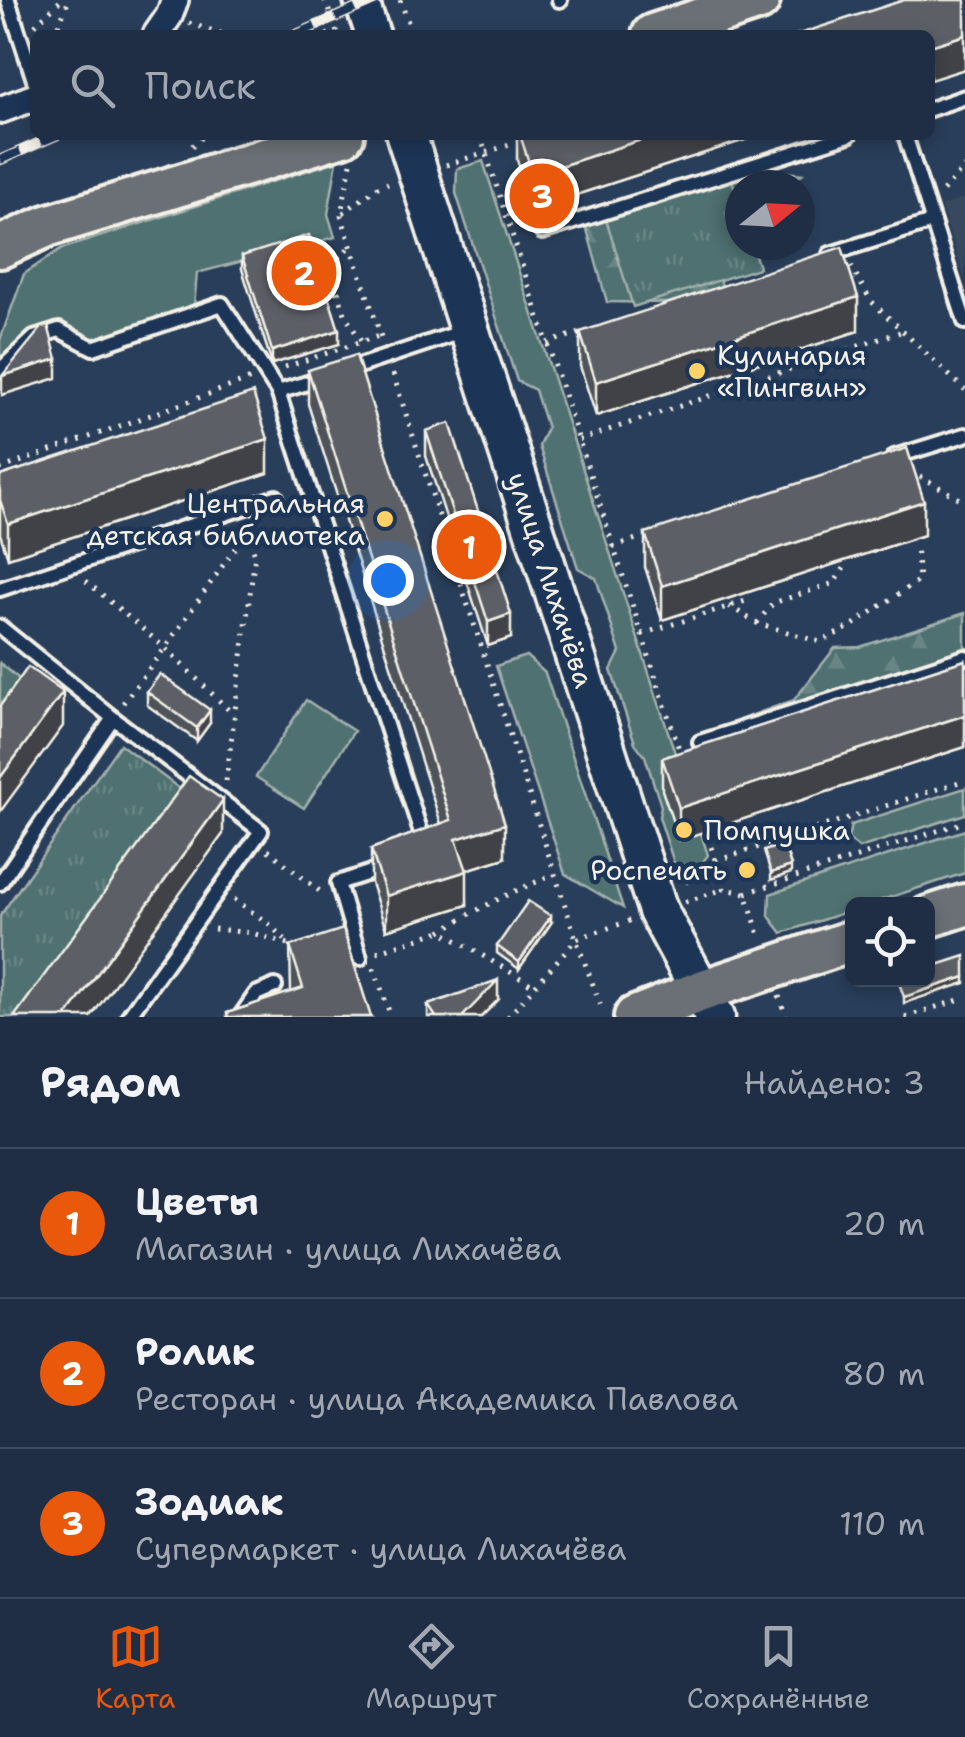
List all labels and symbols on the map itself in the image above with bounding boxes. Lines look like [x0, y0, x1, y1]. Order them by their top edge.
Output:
pin: 3 [510, 158, 574, 234]
north arrow [725, 170, 815, 260]
pin: 2 [272, 236, 336, 310]
place label: Кулинария «Пингвин» [717, 336, 867, 406]
marker: Кулинария «Пингвин» [686, 360, 708, 382]
street label: улица Лихачёва [498, 467, 604, 693]
place label: Центральная детская библиотека [87, 484, 365, 554]
marker: Центральная детская библиотека [374, 508, 396, 530]
pin: 1 [436, 510, 502, 584]
your location [363, 555, 414, 606]
place label: Помпушка [704, 811, 850, 849]
marker: Помпушка [673, 819, 695, 841]
place label: Роспечать [590, 851, 727, 889]
marker: Роспечать [736, 859, 758, 881]

